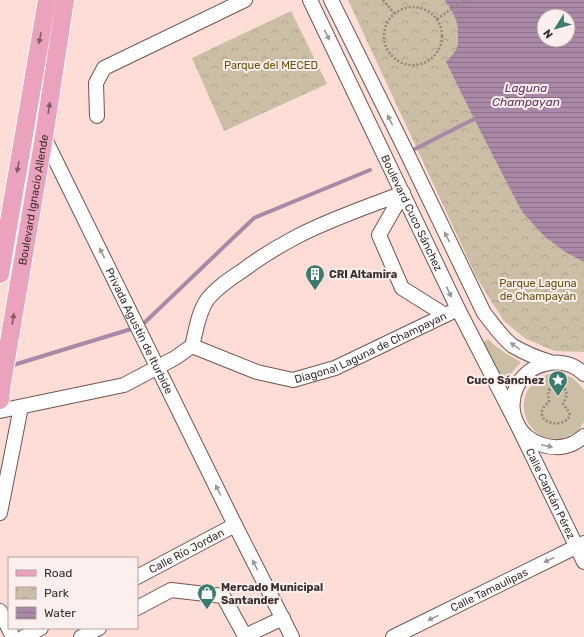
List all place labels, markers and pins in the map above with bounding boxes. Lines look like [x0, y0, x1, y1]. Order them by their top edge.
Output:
building icon: CRI Altamira [304, 263, 326, 291]
place label: CRI Altamira [329, 268, 397, 281]
place icon: Cuco Sánchez [547, 369, 569, 397]
place label: Cuco Sánchez [467, 374, 544, 387]
place label: Mercado Municipal Santander [221, 581, 323, 607]
shop icon: Mercado Municipal Santander [196, 582, 218, 610]

